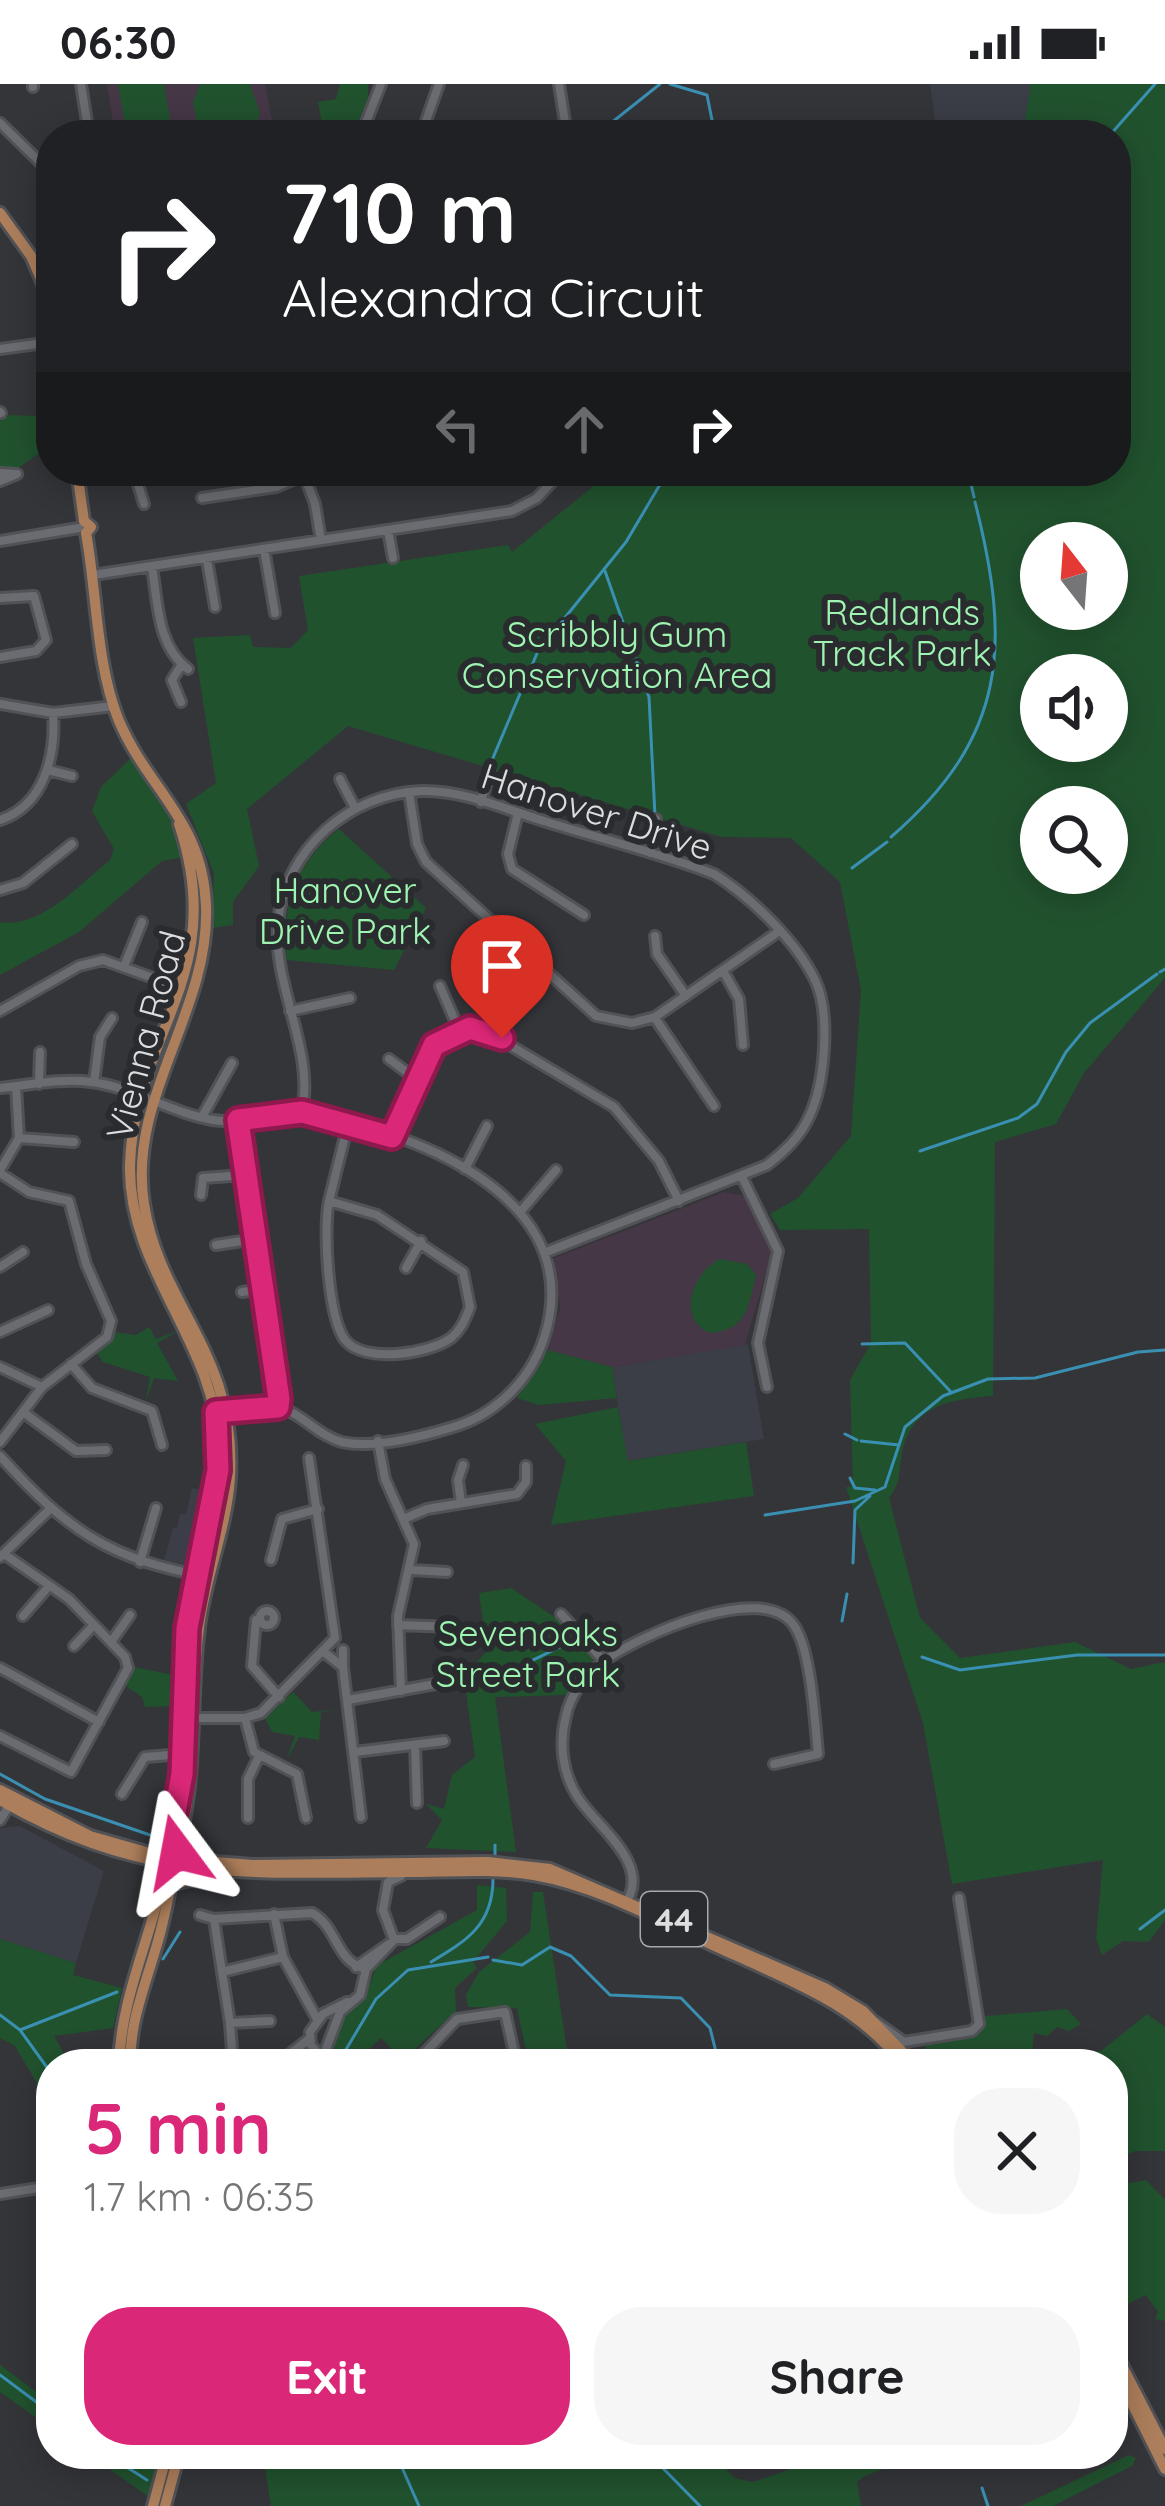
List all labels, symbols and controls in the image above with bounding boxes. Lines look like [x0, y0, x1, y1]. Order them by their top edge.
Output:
text: 06:30 [60, 14, 177, 70]
text: 710 m [282, 159, 517, 264]
icon: right [84, 168, 240, 324]
text: Alexandra Circuit [282, 263, 704, 331]
icon: left [425, 396, 491, 462]
icon: ahead [551, 396, 617, 462]
icon: right [677, 396, 743, 462]
north arrow [1020, 522, 1128, 630]
map controls [1020, 522, 1128, 894]
park label: Redlands Track Park [813, 589, 991, 675]
park label: Scribbly Gum Conservation Area [462, 611, 772, 697]
button: sound [1020, 654, 1128, 762]
street label: Hanover Drive [476, 753, 718, 869]
button: search [1020, 786, 1128, 894]
park label: Hanover Drive Park [259, 867, 431, 953]
pin [451, 915, 553, 1038]
street label: Vienna Road [96, 926, 194, 1144]
icon: arrive [469, 933, 535, 999]
park label: Sevenoaks Street Park [436, 1610, 620, 1696]
position arrow [114, 1789, 240, 1915]
road number: 44 [641, 1892, 707, 1946]
text: 5 min [84, 2082, 272, 2172]
button: close [954, 2088, 1080, 2214]
text: 1.7 km · 06:35 [84, 2172, 315, 2221]
button: Exit [84, 2307, 570, 2445]
button: Share [594, 2307, 1080, 2445]

